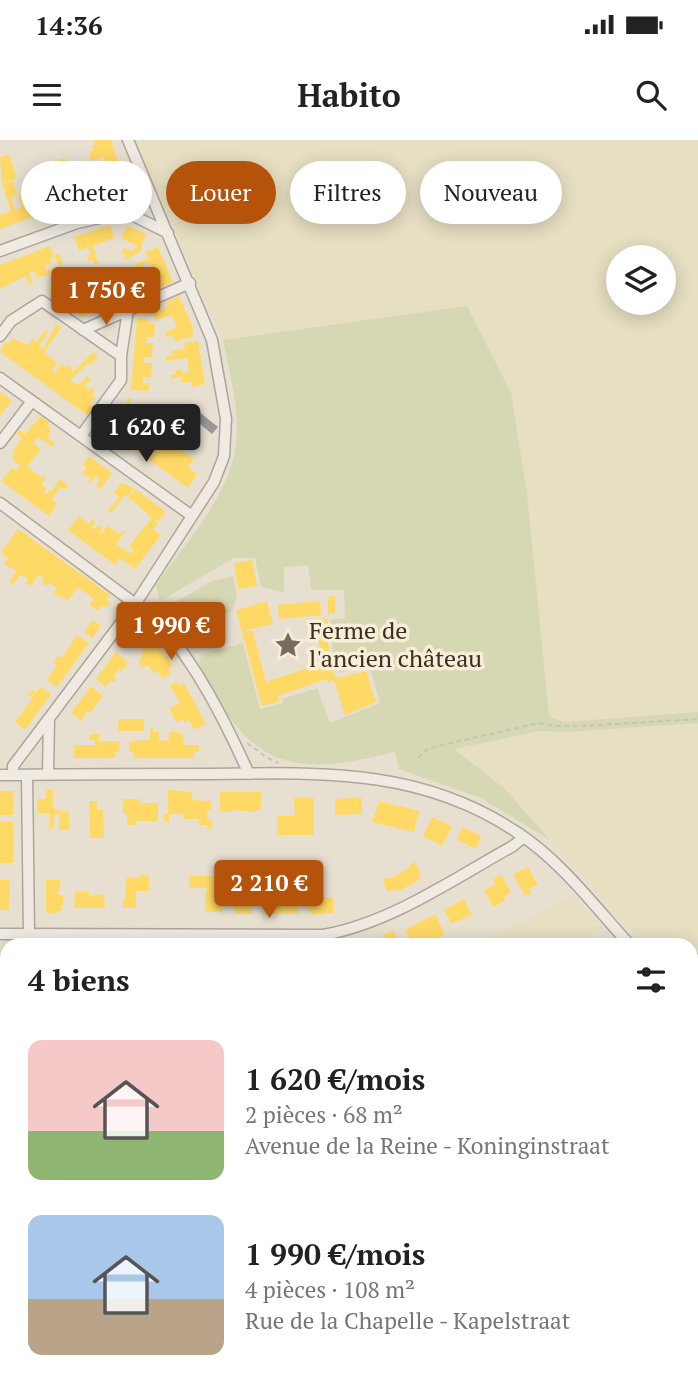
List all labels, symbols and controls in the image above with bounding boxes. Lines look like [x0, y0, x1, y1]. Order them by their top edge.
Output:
text: 14:36 [35, 8, 103, 42]
text: Habito [297, 74, 401, 116]
icon: menu [28, 76, 66, 114]
icon: search [632, 76, 670, 114]
chip: Acheter [21, 161, 152, 224]
chip: Louer [166, 161, 276, 224]
chip: Filtres [290, 161, 406, 224]
chip: Nouveau [420, 161, 562, 224]
map controls [606, 245, 676, 315]
button: layers [606, 245, 676, 315]
pin: 1 750 € [41, 268, 171, 327]
text: 1 750 € [67, 274, 145, 305]
pin: 1 620 € [81, 404, 211, 464]
text: 1 620 € [107, 411, 185, 442]
pin: 1 990 € [106, 602, 236, 662]
text: 1 990 € [132, 609, 210, 640]
place label: Ferme de l'ancien château [309, 614, 482, 674]
place icon: Ferme de l'ancien château [273, 630, 303, 660]
pin: 2 210 € [204, 860, 334, 920]
text: 2 210 € [230, 867, 308, 898]
text: 4 biens [28, 960, 130, 1000]
icon: filters [632, 961, 670, 999]
text: 1 620 €/mois [245, 1059, 425, 1099]
icon: home [84, 1068, 168, 1152]
text: 2 pièces · 68 m² [245, 1099, 403, 1130]
text: Avenue de la Reine - Koninginstraat [245, 1130, 609, 1161]
text: 1 990 €/mois [245, 1234, 425, 1274]
icon: home [84, 1243, 168, 1327]
text: 4 pièces · 108 m² [245, 1274, 415, 1305]
text: Rue de la Chapelle - Kapelstraat [245, 1305, 570, 1336]

